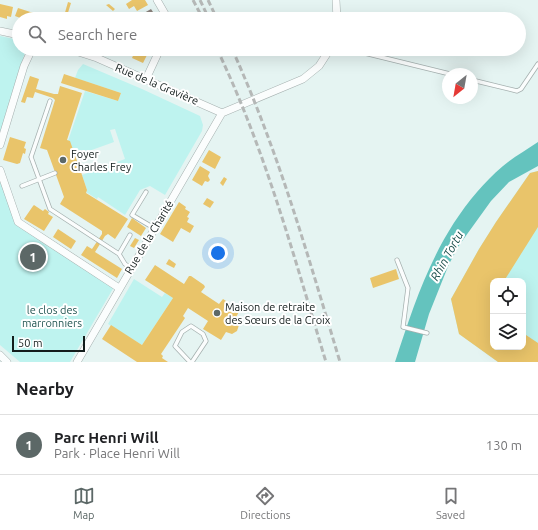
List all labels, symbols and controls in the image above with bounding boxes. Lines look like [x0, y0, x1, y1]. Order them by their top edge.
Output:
search box [12, 12, 526, 56]
icon: search [26, 23, 48, 45]
text: Search here [58, 26, 137, 43]
street label: Rue de la Gravière [114, 61, 200, 107]
north arrow [442, 68, 478, 104]
place label: Foyer Charles Frey [71, 148, 132, 173]
marker: Foyer Charles Frey [58, 155, 68, 165]
street label: Rue de la Charité [122, 198, 176, 276]
water label: Rhin Tortu [428, 228, 466, 283]
pin: 1 [20, 242, 46, 272]
your location [208, 243, 228, 263]
map controls [490, 278, 526, 350]
button: locate [490, 278, 526, 314]
place label: Maison de retraite des Sœurs de la Croix [225, 301, 331, 326]
park label: le clos des marronniers [22, 304, 82, 329]
marker: Maison de retraite des Sœurs de la Croix [212, 308, 222, 318]
button: layers [490, 314, 526, 350]
scale bar [12, 334, 85, 353]
text: 50 m [18, 337, 42, 349]
text: Nearby [16, 379, 74, 398]
text: Parc Henri Will [54, 429, 159, 446]
text: 1 [25, 438, 33, 452]
text: 130 m [486, 438, 522, 452]
text: Park · Place Henri Will [54, 446, 180, 460]
tab: Map [73, 485, 95, 521]
tab: Directions [240, 485, 290, 521]
tab: Saved [436, 485, 465, 521]

